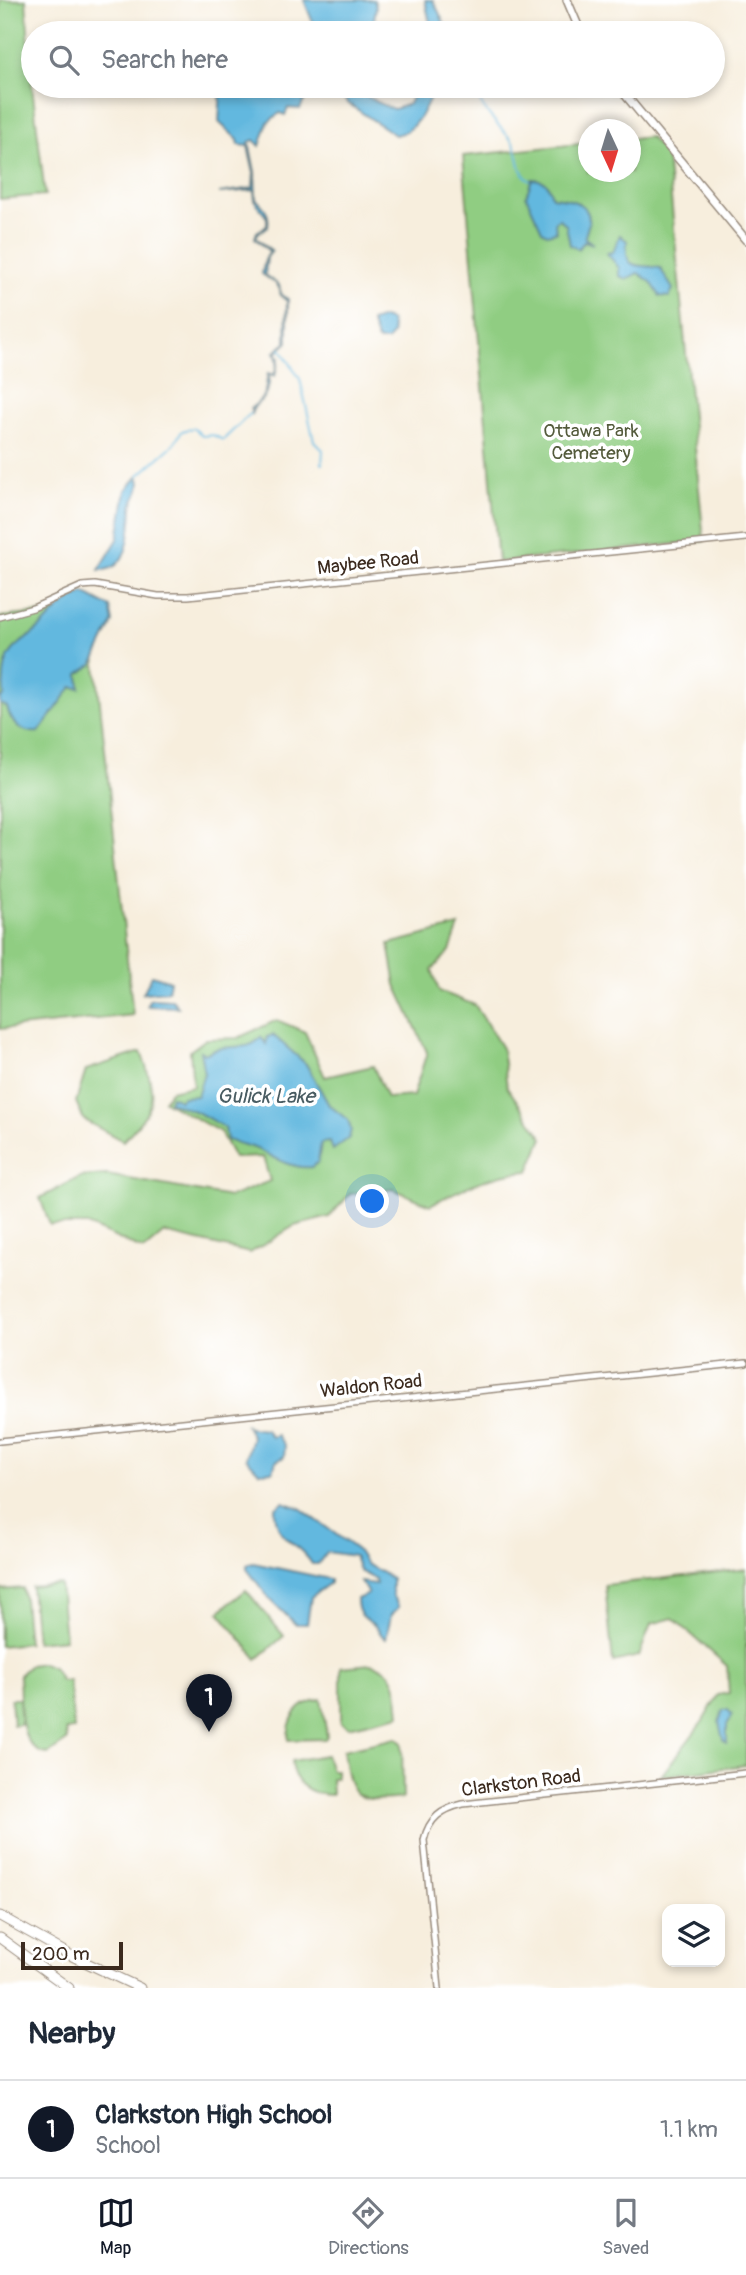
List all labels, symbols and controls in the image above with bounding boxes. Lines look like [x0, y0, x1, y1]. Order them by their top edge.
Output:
search box [21, 21, 725, 98]
icon: search [45, 41, 83, 79]
text: Search here [101, 44, 228, 76]
north arrow [578, 119, 641, 182]
park label: Ottawa Park Cemetery [543, 419, 639, 465]
street label: Maybee Road [316, 546, 420, 580]
water label: Gulick Lake [217, 1083, 318, 1110]
your location [355, 1184, 389, 1218]
street label: Waldon Road [319, 1369, 423, 1403]
pin: 1 [186, 1674, 232, 1732]
street label: Clarkston Road [460, 1764, 582, 1802]
map controls [662, 1904, 725, 1967]
button: layers [662, 1904, 725, 1967]
scale bar [21, 1939, 122, 1971]
text: 200 m [32, 1942, 90, 1966]
text: Nearby [28, 2015, 115, 2052]
text: Clarkston High School [95, 2099, 333, 2131]
text: 1 [47, 2115, 56, 2144]
text: 1.1 km [660, 2115, 718, 2144]
text: School [95, 2131, 161, 2160]
tab: Map [97, 2194, 135, 2260]
tab: Directions [328, 2194, 409, 2260]
tab: Saved [602, 2194, 649, 2260]

